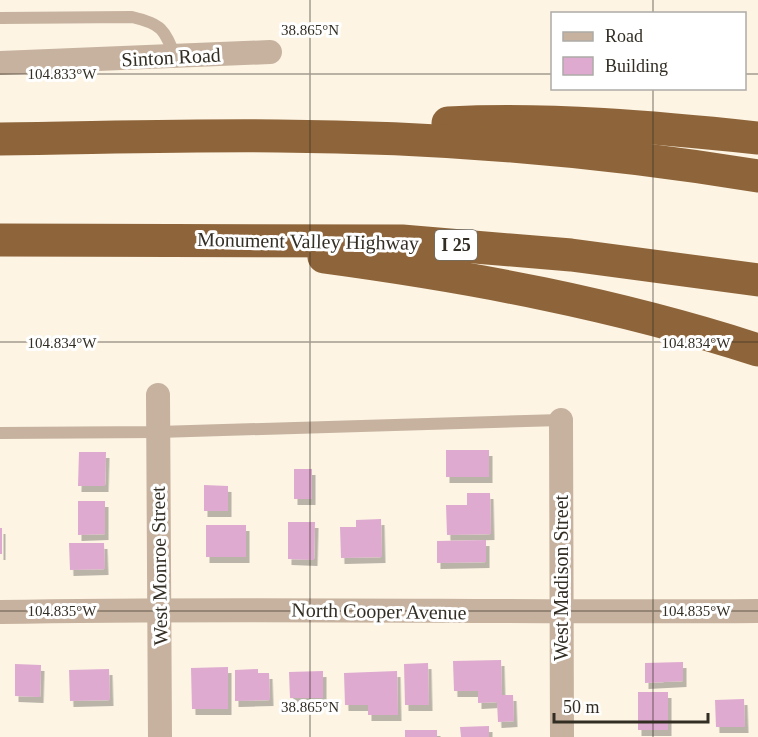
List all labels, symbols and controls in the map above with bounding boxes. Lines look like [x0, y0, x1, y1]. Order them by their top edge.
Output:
legend [551, 12, 746, 90]
text: 38.865°N [281, 22, 339, 38]
text: Road [605, 26, 643, 46]
street label: Sinton Road [121, 43, 221, 71]
text: Building [605, 56, 668, 76]
text: 104.833°W [28, 66, 97, 82]
street label: Monument Valley Highway [197, 228, 419, 255]
road number: I 25 [435, 230, 477, 260]
text: 104.834°W [28, 335, 97, 351]
text: 104.834°W [662, 335, 731, 351]
street label: West Monroe Street [147, 486, 171, 646]
street label: West Madison Street [550, 494, 572, 661]
street label: North Cooper Avenue [291, 598, 467, 625]
text: 104.835°W [28, 603, 97, 619]
text: 104.835°W [662, 603, 731, 619]
scale bar [554, 686, 708, 724]
text: 50 m [563, 697, 600, 717]
text: 38.865°N [281, 699, 339, 715]

